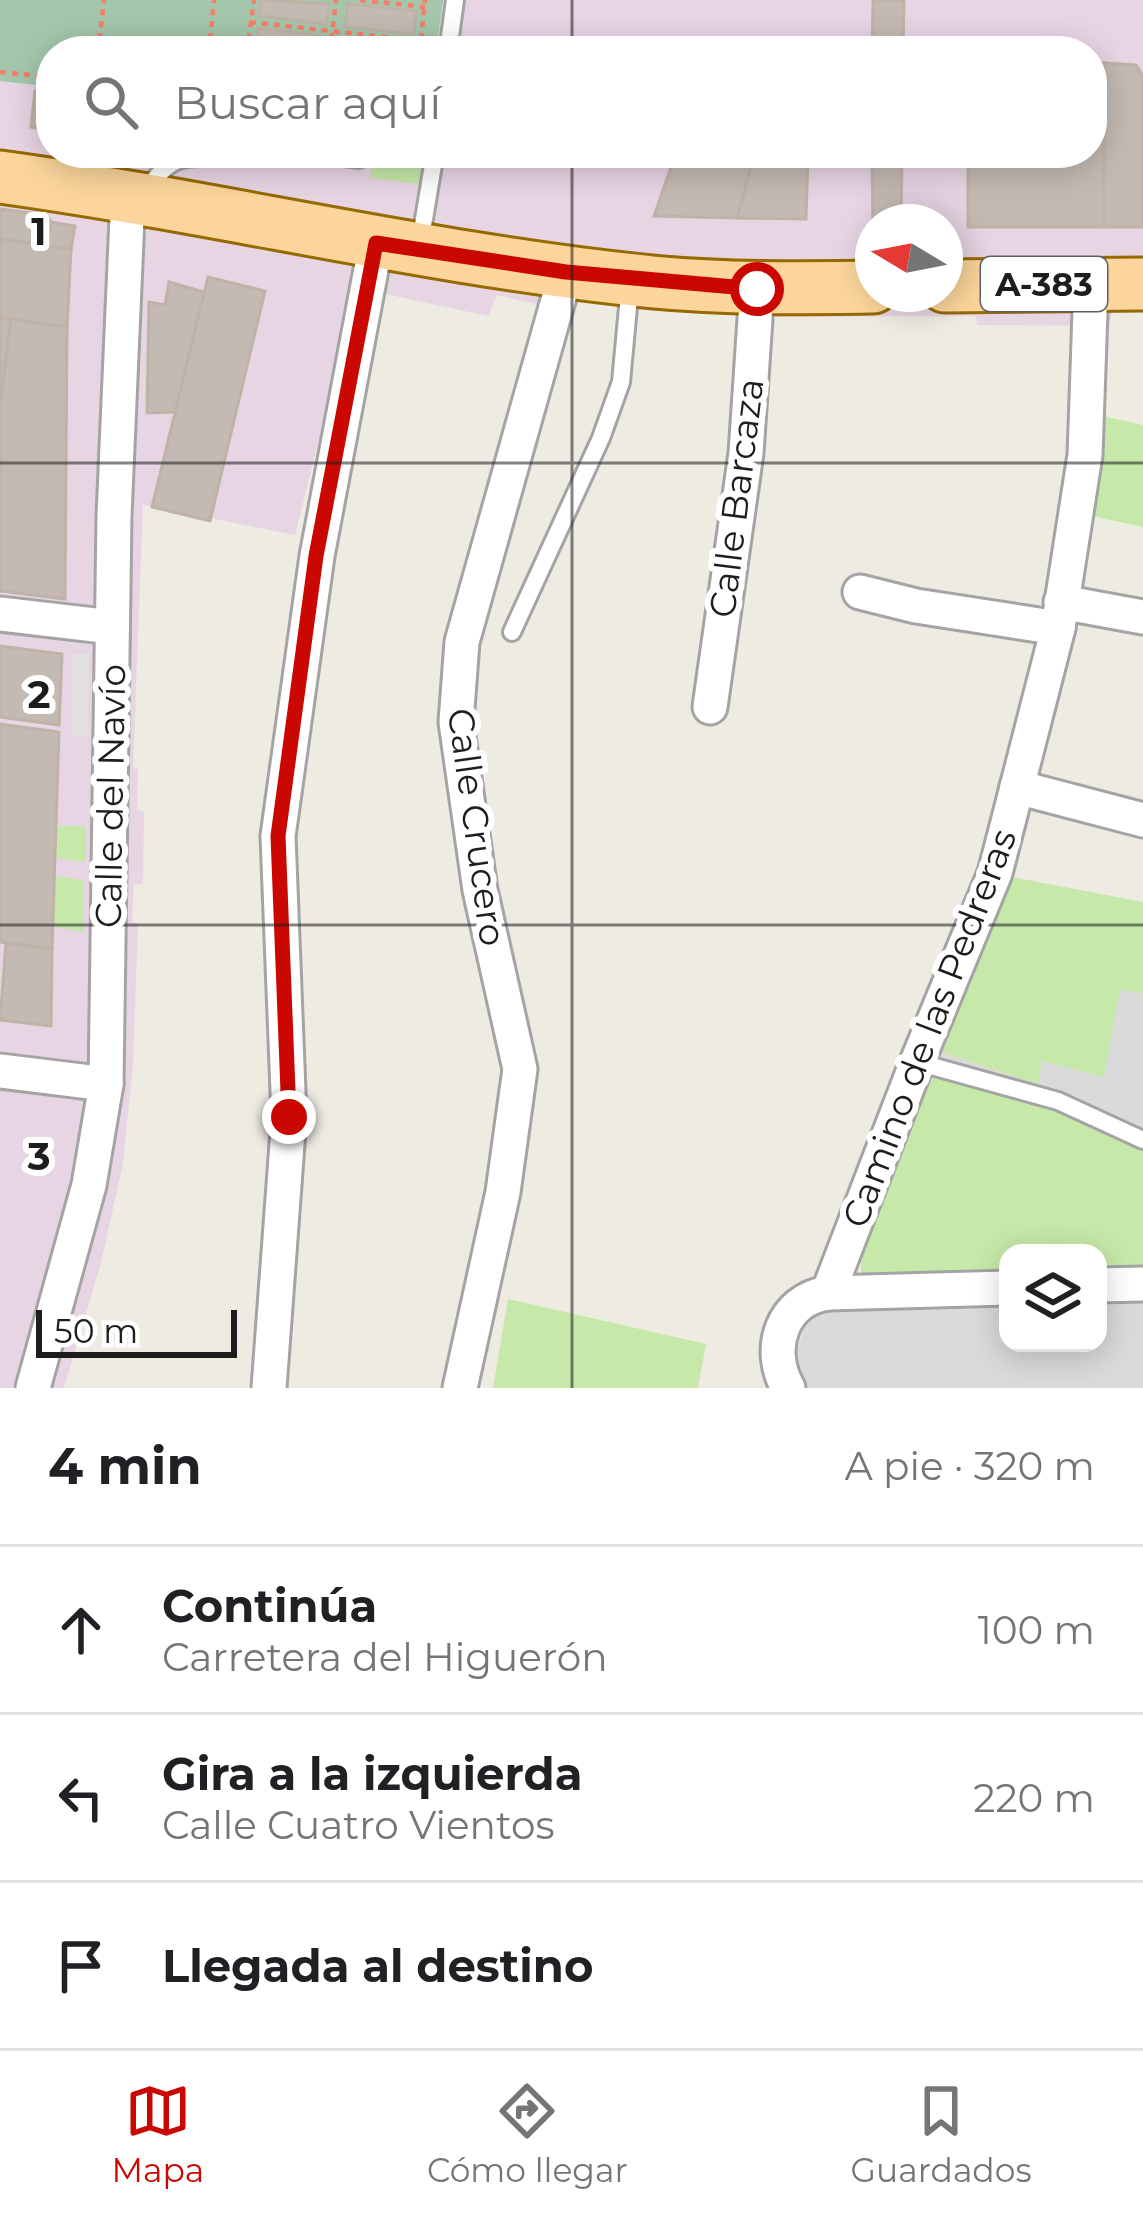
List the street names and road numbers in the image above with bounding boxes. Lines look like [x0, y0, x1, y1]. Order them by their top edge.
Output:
road number: A-383 [981, 257, 1107, 311]
street label: Calle Barcaza [700, 376, 772, 620]
street label: Calle del Navío [86, 664, 134, 928]
street label: Calle Crucero [439, 705, 515, 949]
street label: Camino de las Pedreras [833, 823, 1025, 1233]

